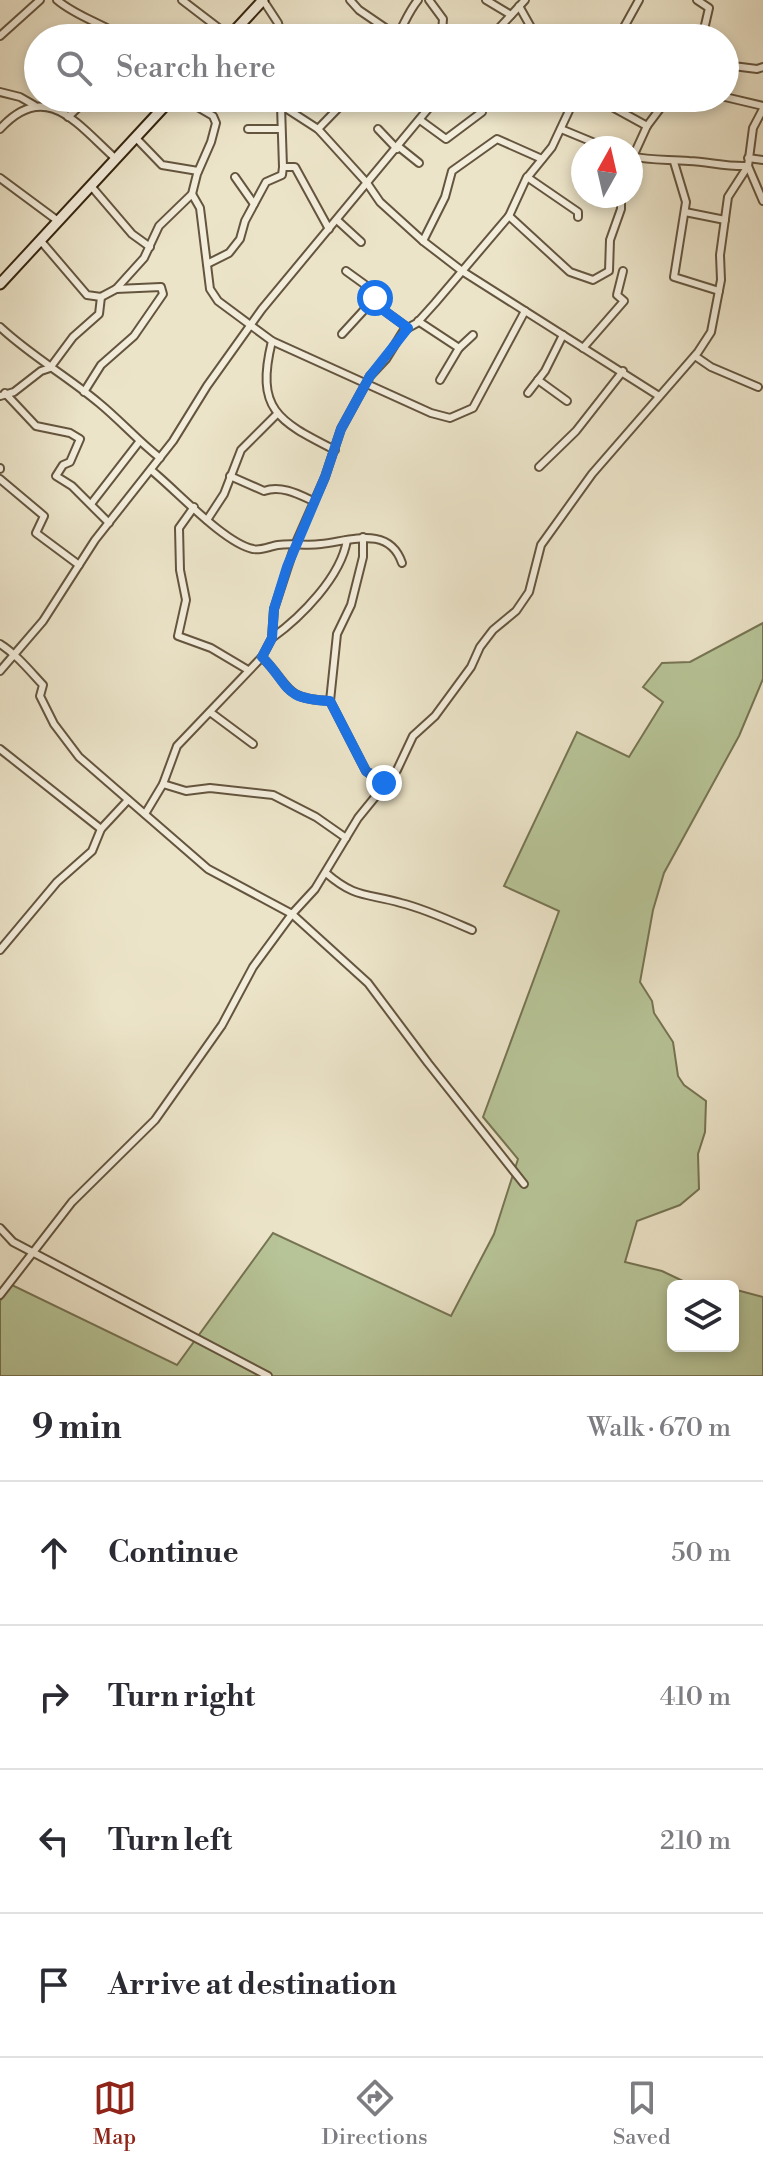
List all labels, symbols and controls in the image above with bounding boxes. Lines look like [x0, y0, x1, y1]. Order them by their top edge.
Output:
search box [24, 24, 739, 112]
icon: search [52, 46, 96, 90]
text: Search here [116, 49, 276, 87]
north arrow [571, 136, 643, 208]
route start [357, 280, 393, 316]
route end [366, 765, 402, 801]
map controls [667, 1280, 739, 1352]
button: layers [667, 1280, 739, 1352]
text: 9 min [32, 1407, 122, 1449]
text: Walk · 670 m [587, 1412, 731, 1444]
icon: ahead [32, 1531, 76, 1575]
text: Continue [108, 1534, 239, 1572]
text: 50 m [671, 1537, 731, 1569]
icon: right [32, 1675, 76, 1719]
text: Turn right [108, 1678, 255, 1716]
text: 410 m [660, 1681, 731, 1713]
icon: left [32, 1819, 76, 1863]
text: Turn left [108, 1822, 232, 1860]
text: 210 m [660, 1825, 731, 1857]
icon: arrive [32, 1963, 76, 2007]
text: Arrive at destination [108, 1966, 397, 2004]
tab: Map [93, 2076, 137, 2151]
tab: Directions [322, 2076, 428, 2151]
tab: Saved [613, 2076, 670, 2151]

